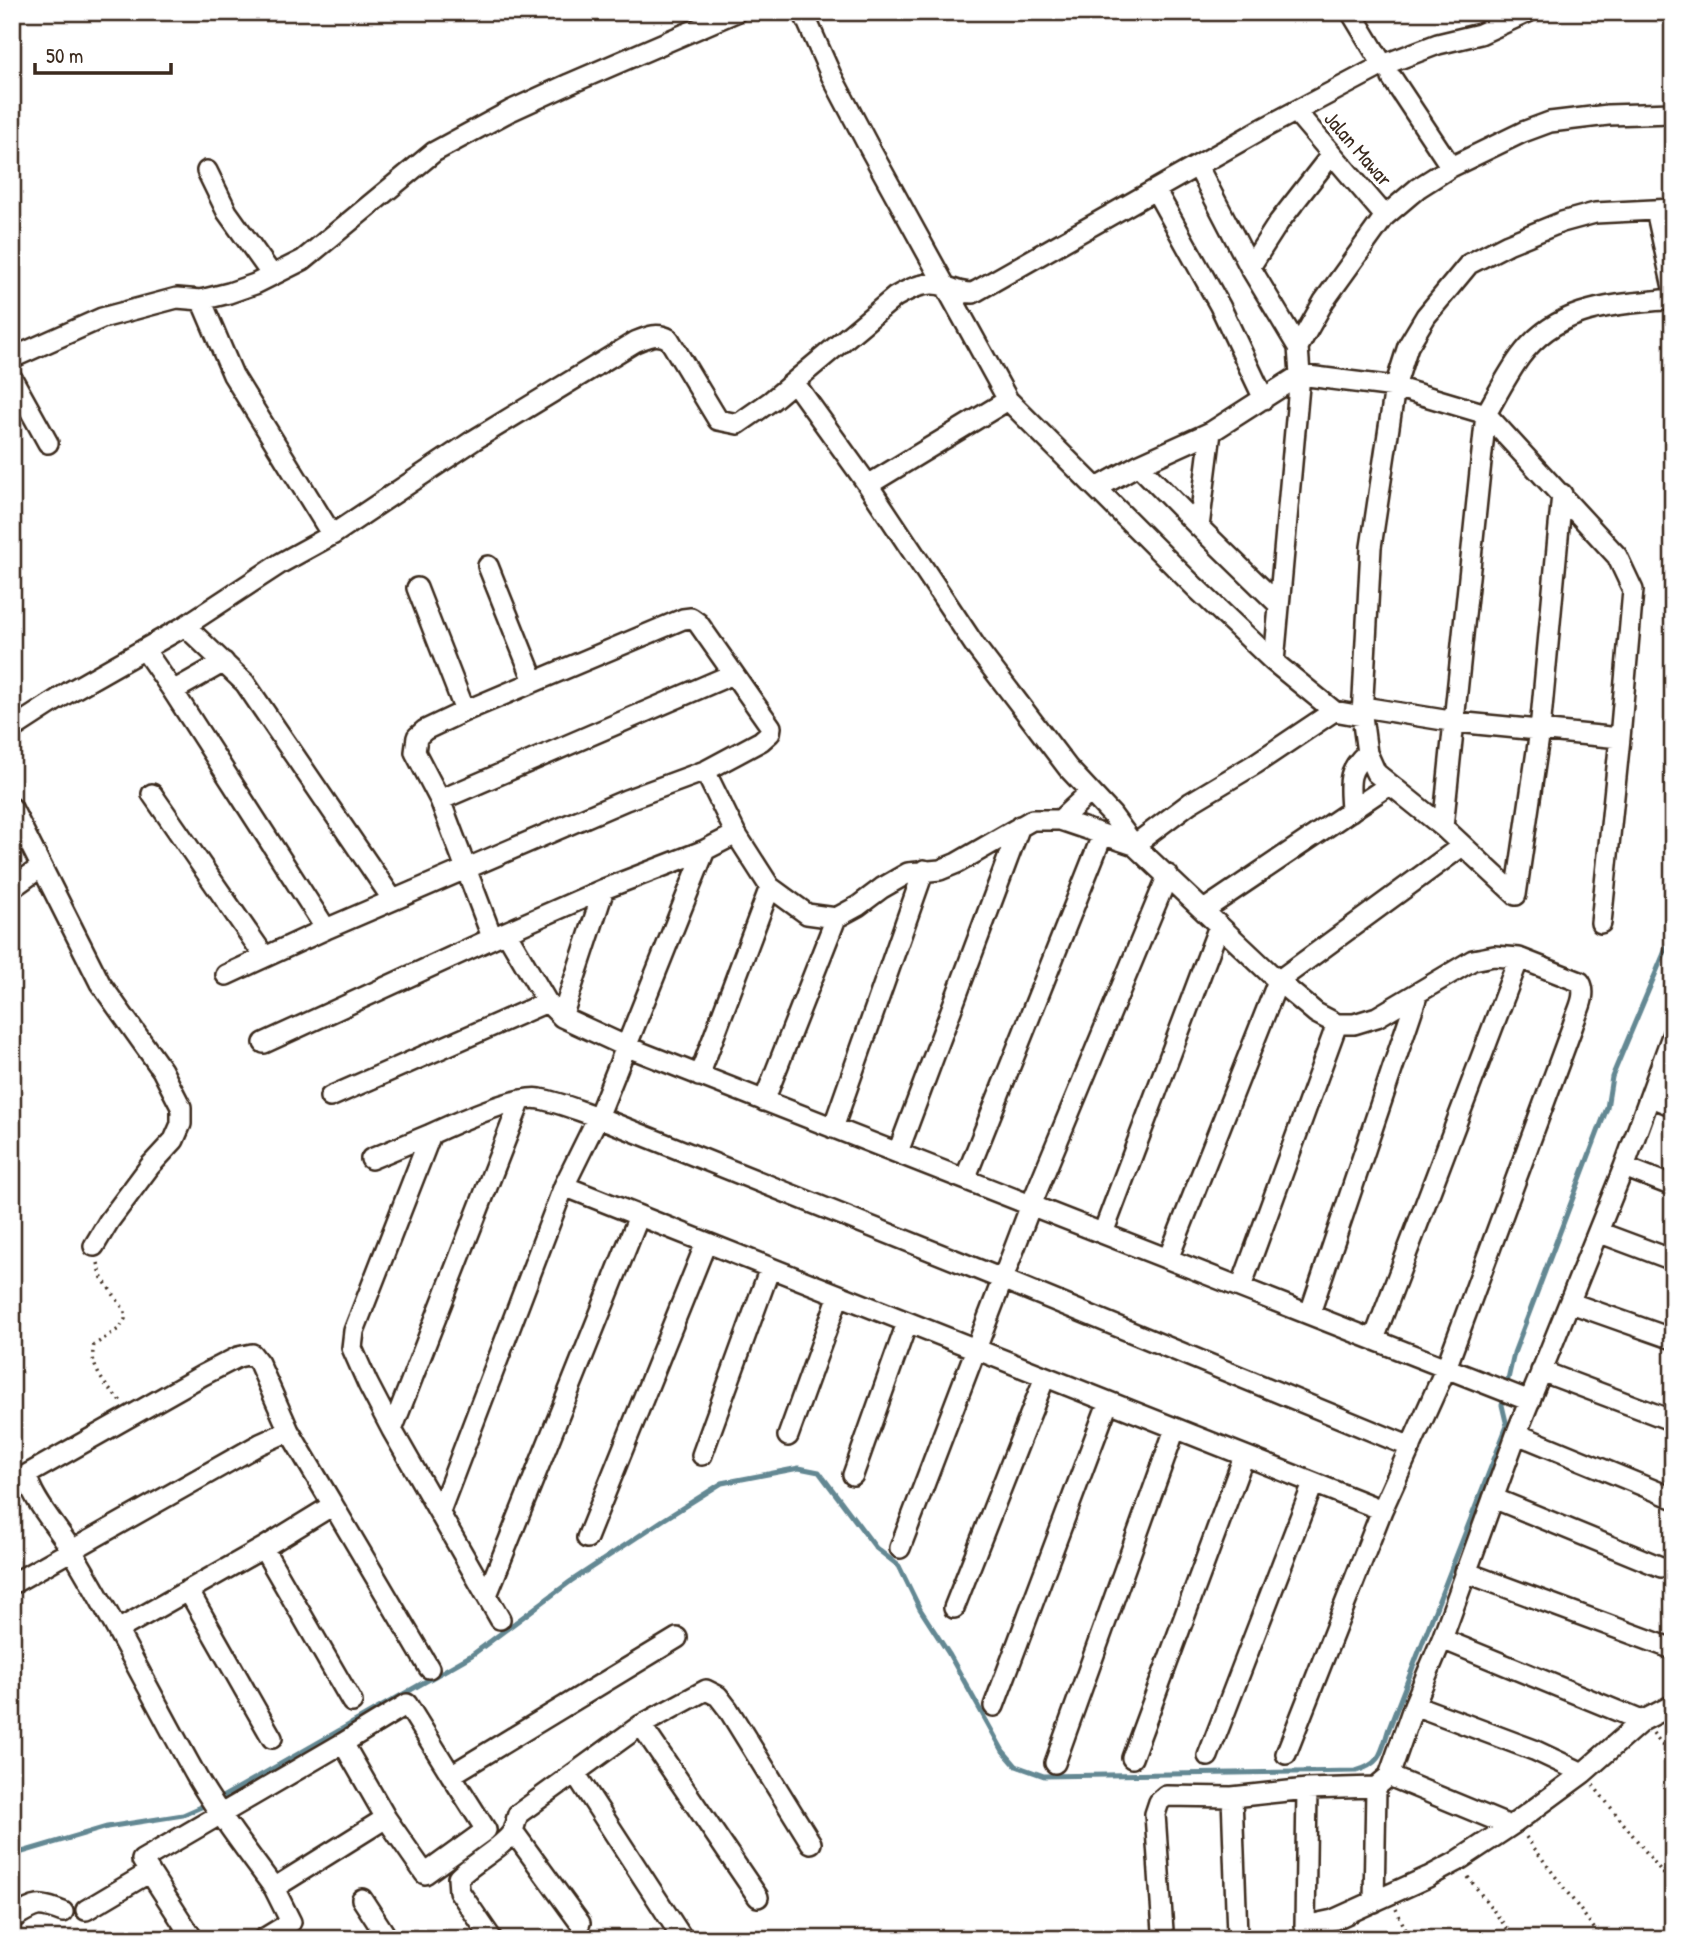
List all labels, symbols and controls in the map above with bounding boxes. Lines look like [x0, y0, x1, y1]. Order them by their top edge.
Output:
scale bar [35, 32, 172, 76]
text: 50 m [46, 41, 83, 70]
street label: Jalan Mawar [1318, 105, 1399, 192]

